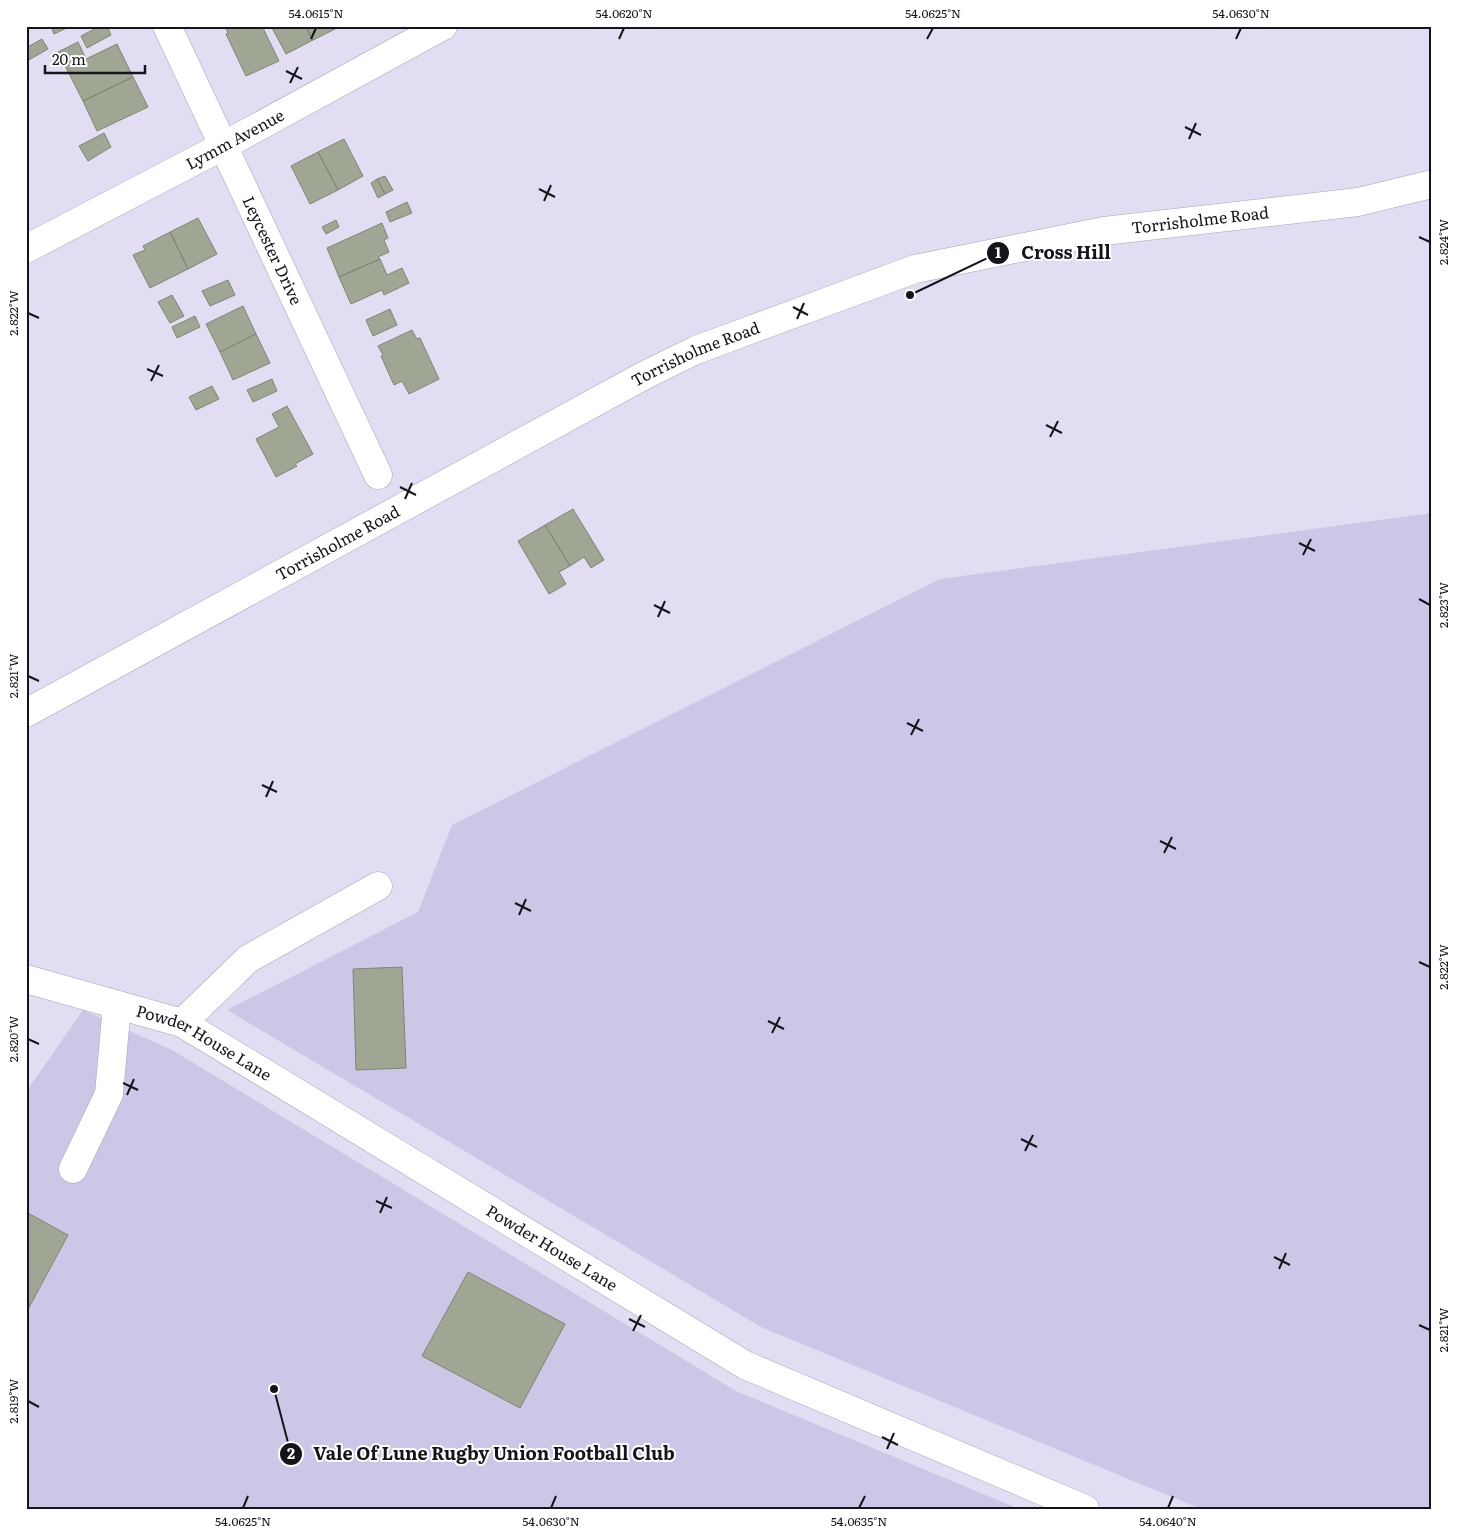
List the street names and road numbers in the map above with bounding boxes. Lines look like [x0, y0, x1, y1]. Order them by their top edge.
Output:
street label: Lymm Avenue [181, 102, 288, 175]
street label: Leycester Drive [238, 192, 309, 308]
street label: Torrisholme Road [1130, 199, 1270, 239]
street label: Torrisholme Road [626, 314, 763, 392]
street label: Torrisholme Road [271, 498, 404, 586]
street label: Powder House Lane [134, 998, 277, 1086]
street label: Powder House Lane [482, 1198, 623, 1296]

